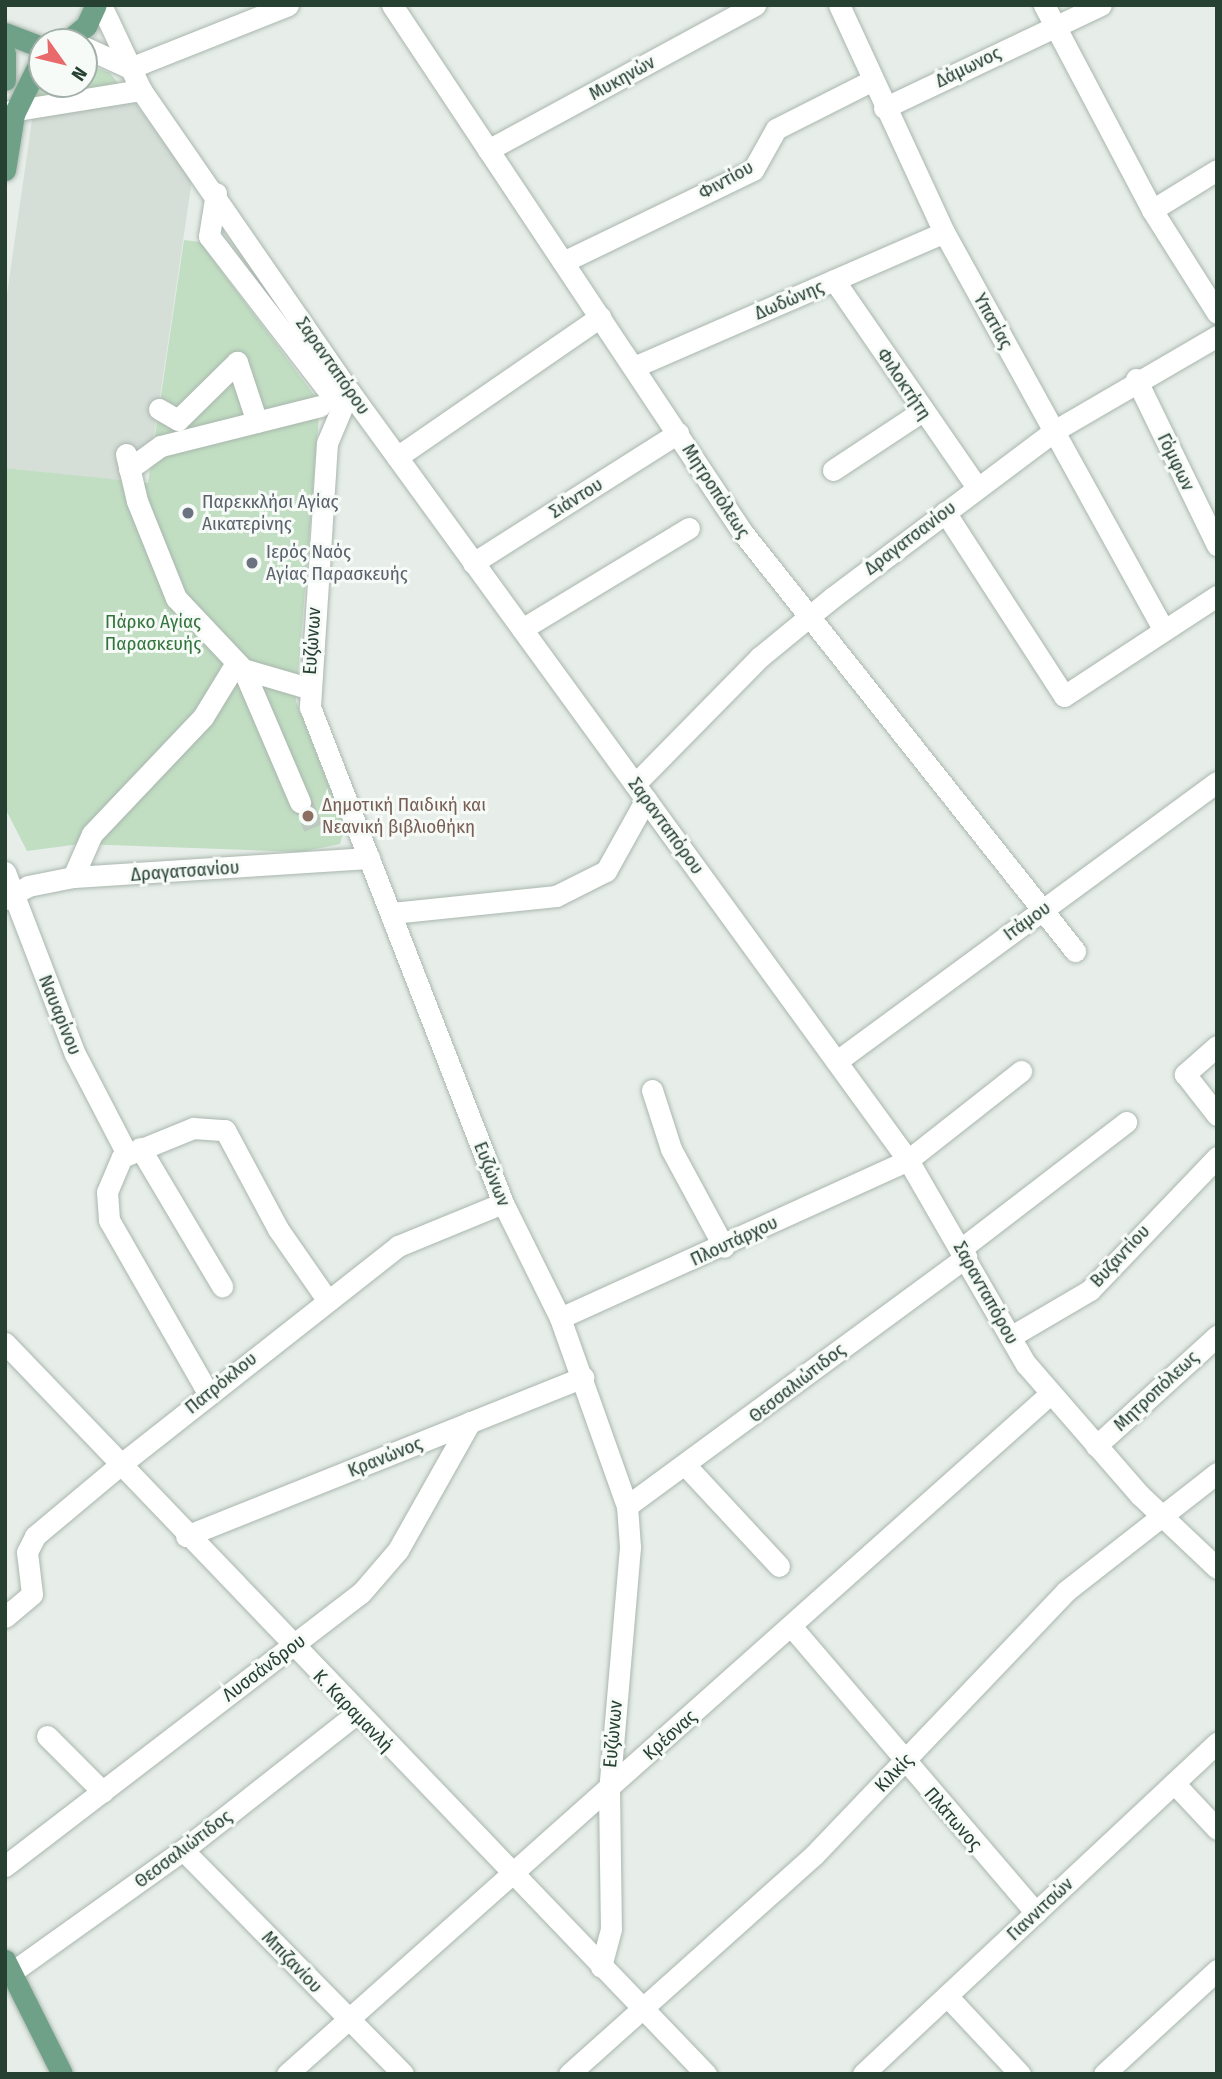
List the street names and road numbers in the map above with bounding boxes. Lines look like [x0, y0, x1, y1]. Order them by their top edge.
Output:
street label: Δάμωνος [932, 41, 1004, 93]
street label: Μυκηνών [585, 51, 659, 105]
street label: Φιντίου [695, 156, 757, 204]
street label: Δωδώνης [751, 275, 827, 325]
street label: Υπατίας [969, 289, 1017, 353]
street label: Σαρανταπόρου [291, 313, 375, 419]
street label: Φιλοκτήτη [872, 344, 936, 424]
street label: Γόμφων [1152, 430, 1200, 494]
street label: Μητροπόλεως [677, 440, 755, 542]
street label: Σιάντου [545, 473, 607, 523]
street label: Δραγατσανίου [860, 496, 960, 580]
street label: Ευζώνων [298, 607, 326, 675]
street label: Σαρανταπόρου [623, 773, 709, 879]
street label: Δραγατσανίου [130, 856, 240, 886]
street label: Ιτάμου [999, 896, 1055, 946]
street label: Ναυαρίνου [34, 972, 86, 1058]
street label: Ευζώνων [469, 1138, 515, 1210]
street label: Πλουτάρχου [687, 1211, 781, 1271]
street label: Βυζαντίου [1085, 1220, 1155, 1292]
street label: Σαρανταπόρου [948, 1238, 1024, 1348]
street label: Θεσσαλιώτιδος [744, 1338, 850, 1428]
street label: Μητροπόλεως [1109, 1346, 1203, 1436]
street label: Πατρόκλου [181, 1347, 261, 1419]
street label: Κρανώνος [345, 1432, 425, 1482]
street label: Λυσσάνδρου [218, 1629, 310, 1707]
street label: Κ. Καραμανλή [308, 1665, 398, 1757]
street label: Ευζώνων [599, 1699, 627, 1769]
street label: Κρέσνας [639, 1705, 701, 1765]
street label: Κιλκίς [870, 1749, 918, 1797]
street label: Πλάτωνος [919, 1783, 987, 1855]
street label: Θεσσαλιώτιδος [130, 1805, 236, 1893]
street label: Γιαννιτσών [1002, 1873, 1078, 1945]
street label: Μπιζανίου [257, 1926, 327, 1998]

